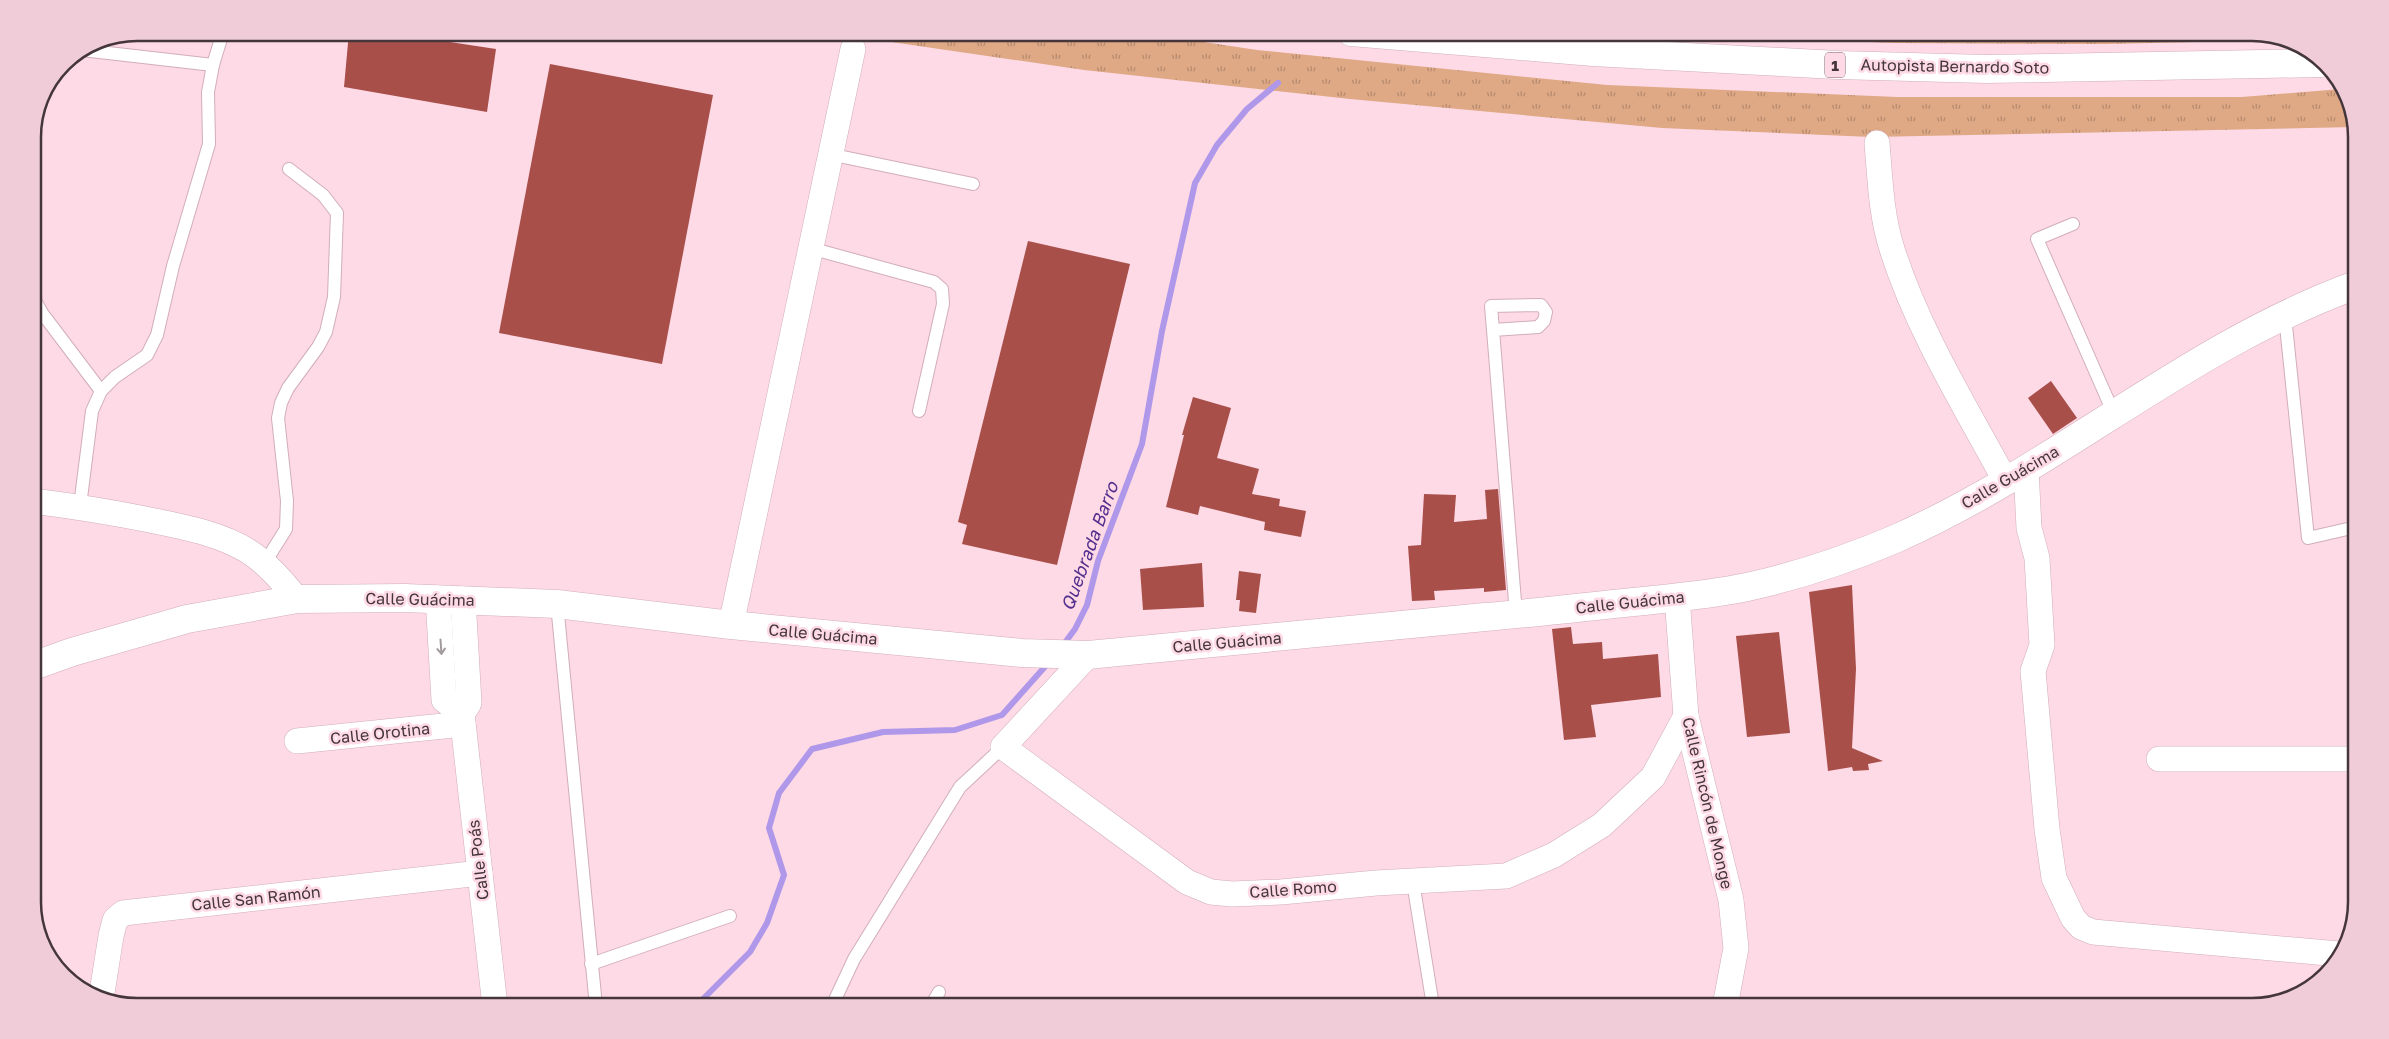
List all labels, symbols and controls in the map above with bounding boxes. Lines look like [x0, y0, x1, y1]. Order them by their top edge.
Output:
road number: 1 [1825, 52, 1845, 78]
street label: Autopista Bernardo Soto [1861, 54, 2049, 78]
street label: Calle Guácima [1958, 441, 2062, 513]
water label: Quebrada Barro [1056, 478, 1123, 613]
street label: Calle Guácima [1575, 586, 1685, 618]
street label: Calle Guácima [365, 588, 475, 610]
street label: Calle Guácima [768, 619, 878, 649]
street label: Calle Guácima [1172, 627, 1282, 657]
one-way arrow [437, 639, 446, 655]
street label: Calle Rincón de Monge [1678, 715, 1738, 891]
street label: Calle Orotina [329, 718, 431, 748]
street label: Calle Poás [463, 819, 493, 901]
street label: Calle Romo [1249, 876, 1337, 902]
street label: Calle San Ramón [190, 881, 322, 915]

